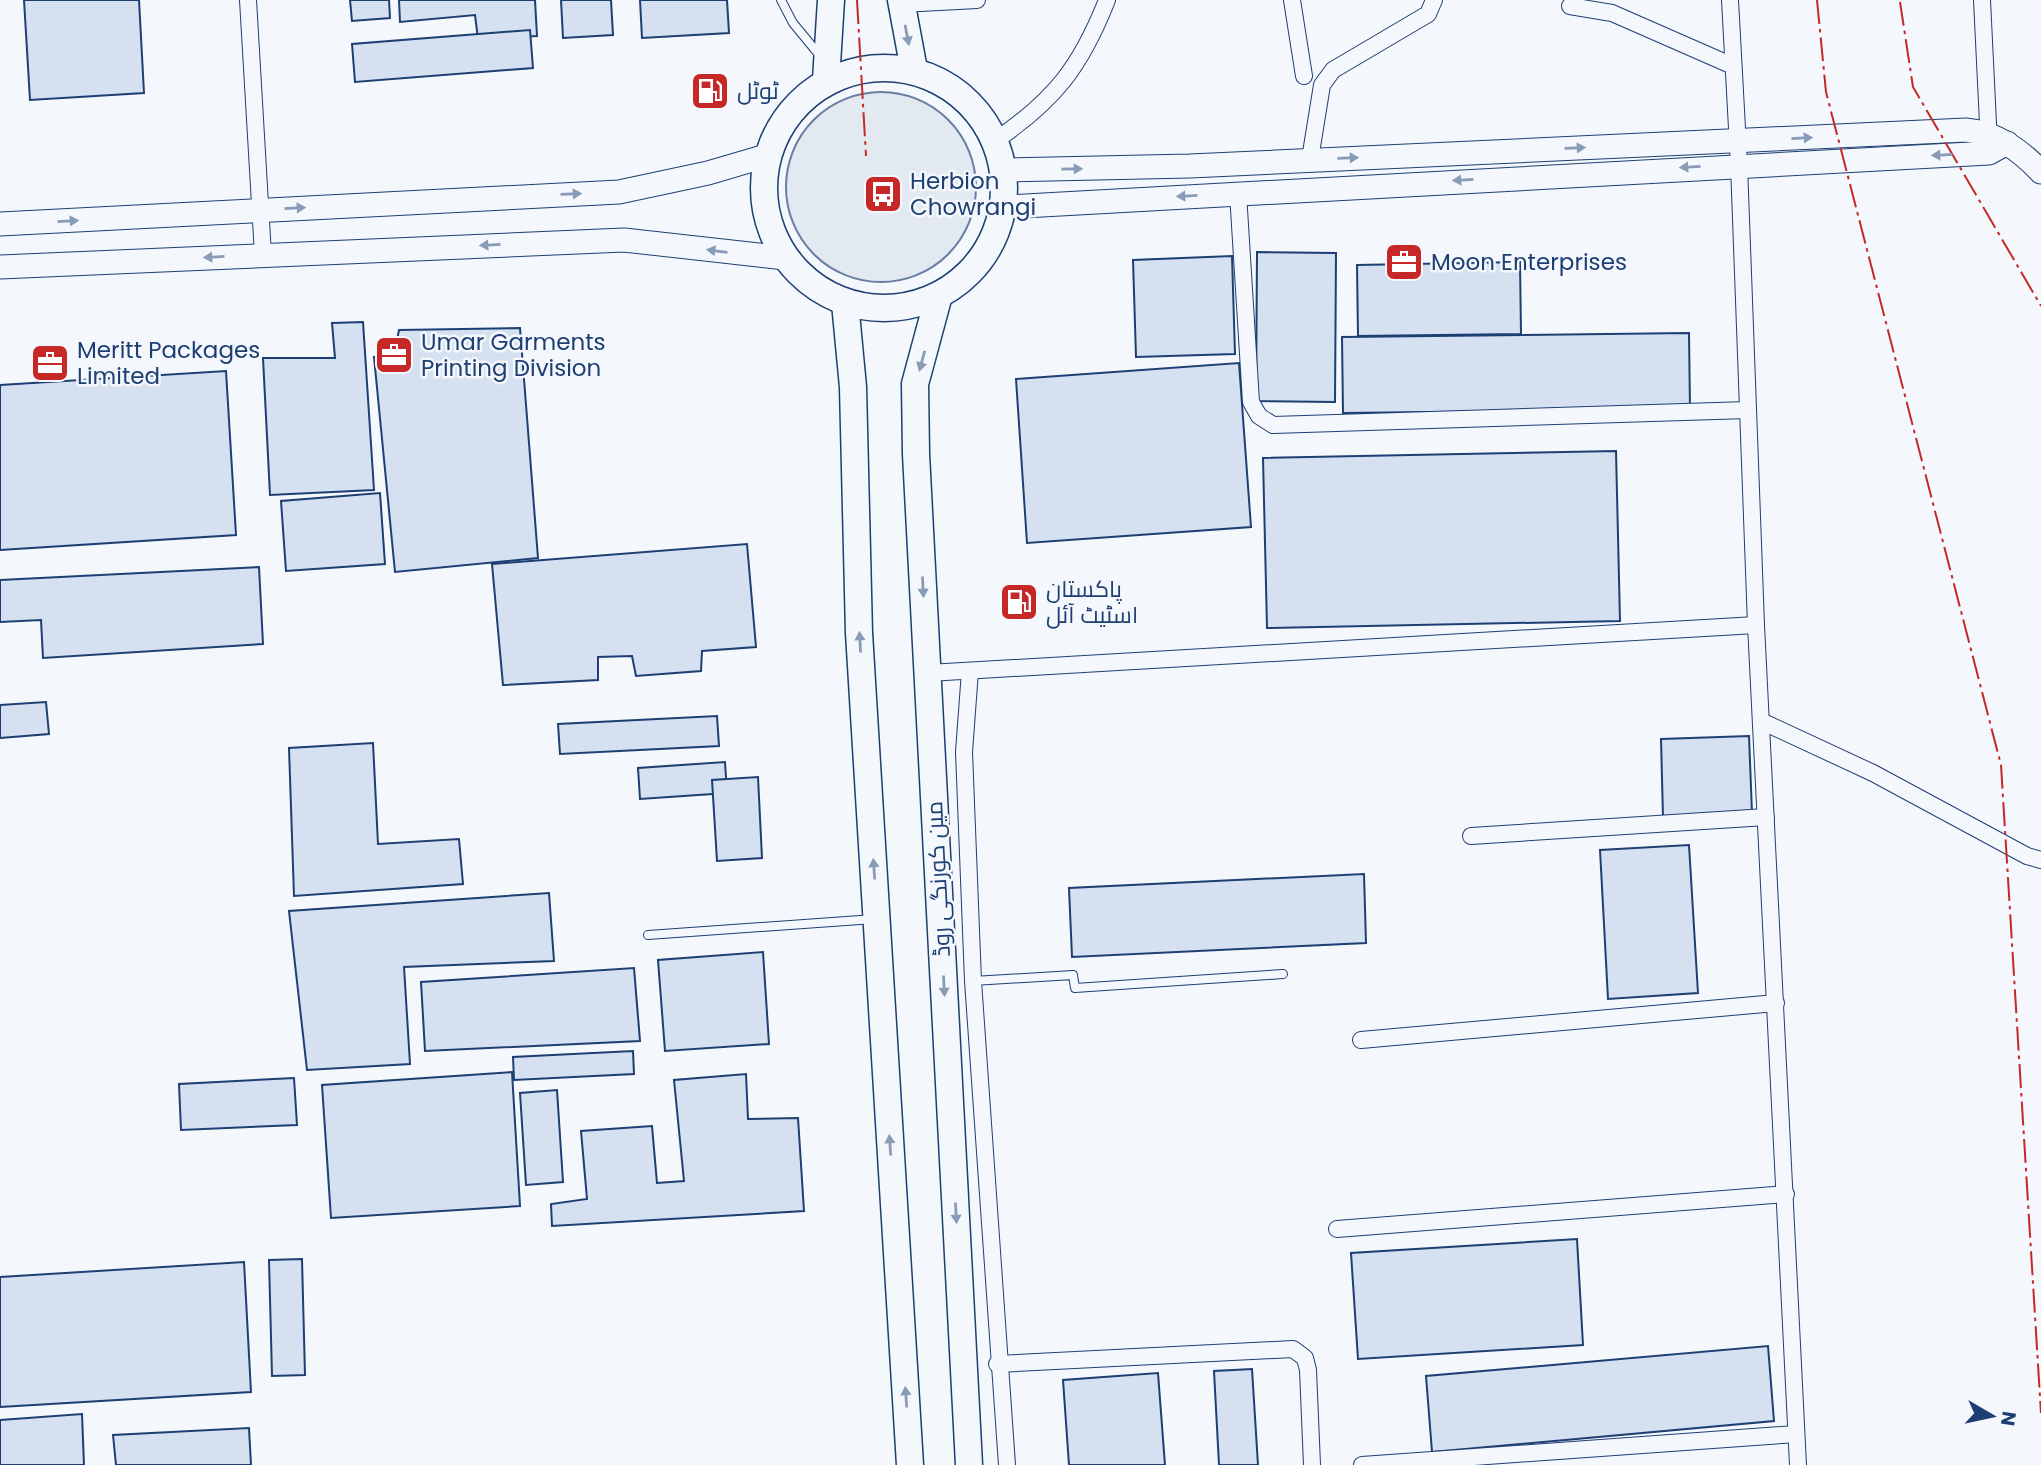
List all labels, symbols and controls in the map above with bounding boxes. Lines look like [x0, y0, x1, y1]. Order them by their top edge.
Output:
one-way arrow [902, 24, 913, 46]
fuel station icon: ٹوٹل [689, 70, 731, 112]
place label: ٹوٹل [737, 75, 780, 107]
one-way arrow [1792, 133, 1814, 144]
one-way arrow [1564, 143, 1586, 154]
one-way arrow [1930, 150, 1952, 161]
one-way arrow [1337, 152, 1359, 163]
one-way arrow [1679, 162, 1701, 173]
one-way arrow [1061, 163, 1083, 175]
place label: Herbion Chowrangi [910, 165, 1036, 223]
bus stop icon: Herbion Chowrangi [862, 173, 904, 215]
one-way arrow [1452, 174, 1474, 185]
one-way arrow [561, 188, 583, 199]
one-way arrow [1176, 191, 1198, 202]
one-way arrow [285, 203, 307, 214]
one-way arrow [57, 215, 79, 226]
one-way arrow [479, 240, 501, 251]
office icon: Moon Enterprises [1383, 241, 1425, 283]
one-way arrow [706, 245, 728, 256]
place label: Moon Enterprises [1431, 246, 1627, 278]
one-way arrow [203, 252, 225, 263]
place label: Umar Garments Printing Division [421, 326, 606, 384]
place label: Meritt Packages Limited [77, 334, 260, 392]
office icon: Umar Garments Printing Division [373, 334, 415, 376]
office icon: Meritt Packages Limited [29, 342, 71, 384]
one-way arrow [916, 351, 926, 372]
place label: پاکستان اسٹیٹ آئل [1046, 573, 1138, 631]
one-way arrow [918, 577, 929, 599]
fuel station icon: پاکستان اسٹیٹ آئل [998, 581, 1040, 623]
one-way arrow [854, 631, 865, 653]
street label: مین کورنگی روڈ [918, 800, 958, 958]
one-way arrow [868, 858, 879, 880]
one-way arrow [939, 975, 950, 997]
one-way arrow [885, 1134, 896, 1156]
one-way arrow [950, 1202, 961, 1224]
north arrow [1957, 1381, 2027, 1451]
one-way arrow [900, 1386, 911, 1408]
text: N [1994, 1409, 2023, 1428]

